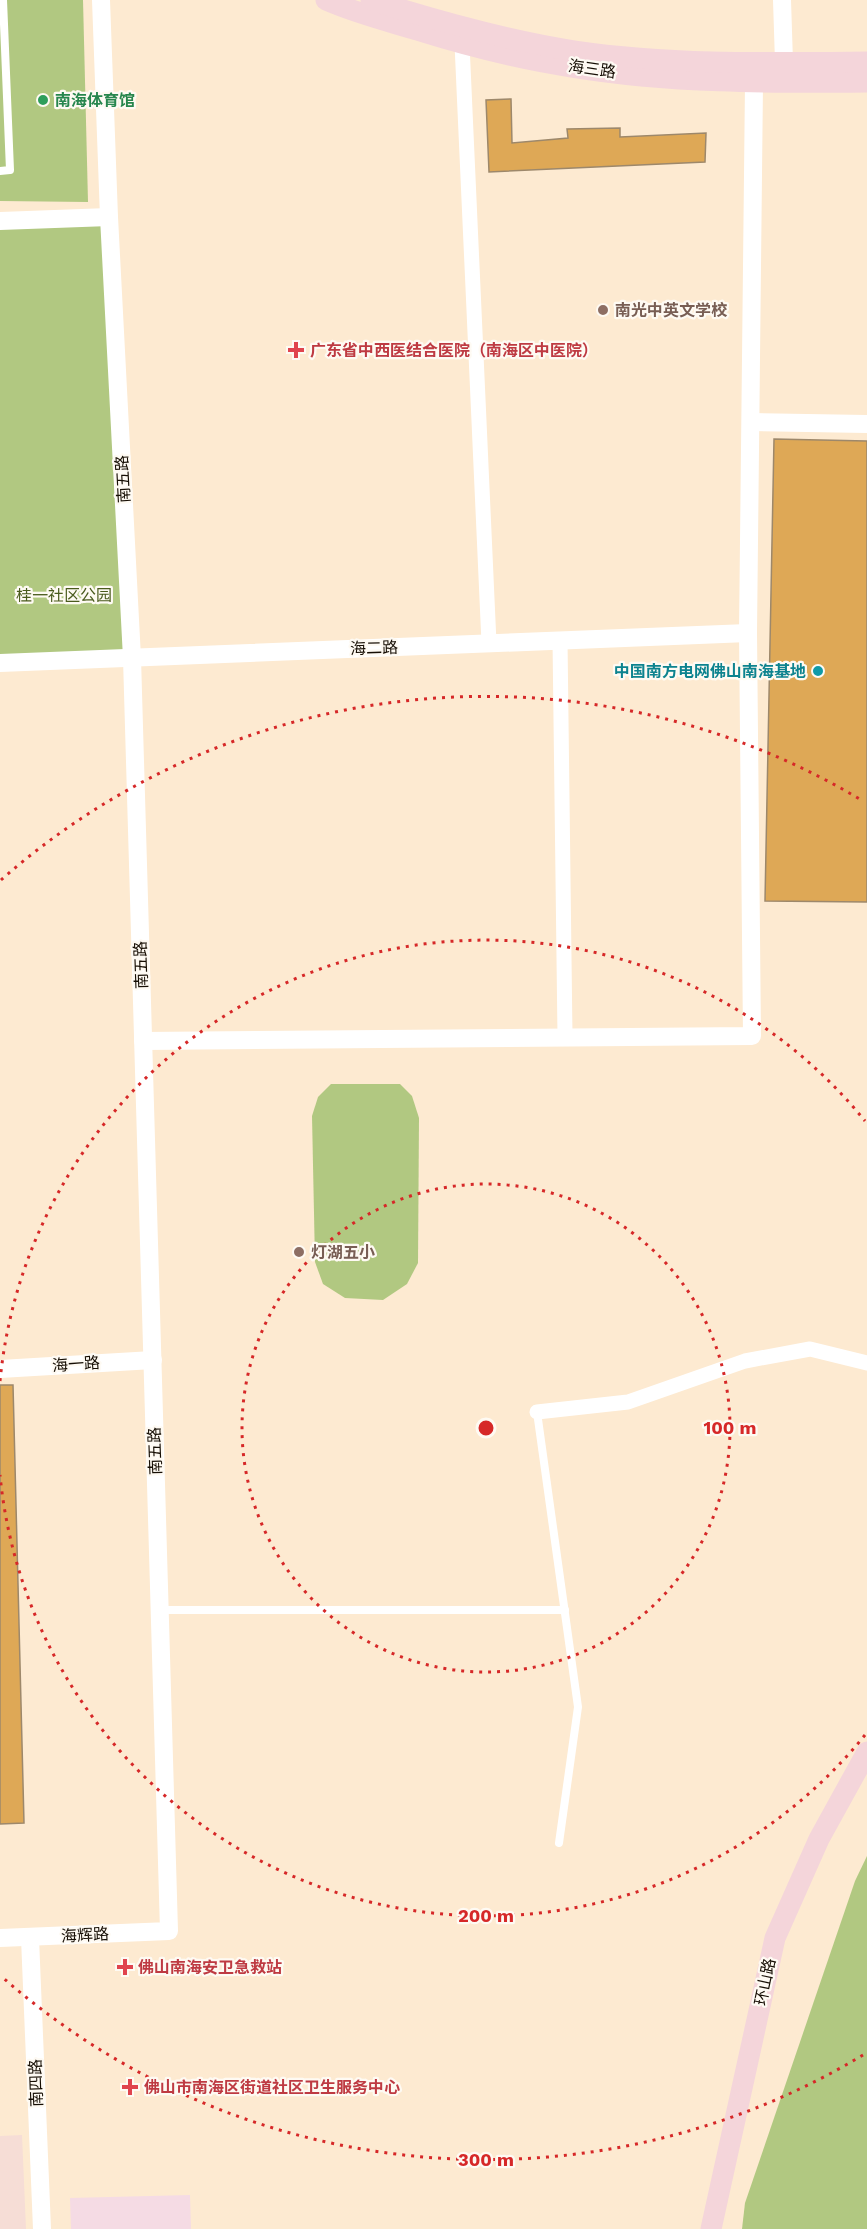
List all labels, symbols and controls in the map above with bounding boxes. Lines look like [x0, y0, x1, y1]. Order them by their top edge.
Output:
street label: 海三路 [567, 56, 617, 82]
place label: 南海体育馆 [55, 91, 135, 110]
marker: 南海体育馆 [36, 93, 50, 107]
place label: 南光中英文学校 [615, 301, 728, 320]
marker: 南光中英文学校 [596, 303, 610, 317]
marker: 广东省中西医结合医院（南海区中医院） [287, 341, 305, 359]
place label: 广东省中西医结合医院（南海区中医院） [310, 341, 598, 360]
street label: 南五路 [112, 455, 134, 503]
park label: 桂一社区公园 [16, 586, 112, 605]
street label: 海二路 [350, 638, 398, 658]
place label: 中国南方电网佛山南海基地 [614, 662, 806, 681]
marker: 中国南方电网佛山南海基地 [811, 664, 825, 678]
street label: 南五路 [131, 941, 151, 989]
place label: 灯湖五小 [311, 1243, 375, 1262]
marker: 灯湖五小 [292, 1245, 306, 1259]
street label: 海一路 [51, 1353, 101, 1375]
text: 100 m [703, 1417, 757, 1438]
centre of rings [476, 1418, 496, 1438]
street label: 南五路 [145, 1427, 165, 1475]
text: 200 m [458, 1905, 514, 1926]
street label: 海辉路 [61, 1924, 109, 1946]
street label: 环山路 [751, 1957, 779, 2007]
marker: 佛山南海安卫急救站 [116, 1958, 134, 1976]
place label: 佛山南海安卫急救站 [138, 1958, 282, 1977]
street label: 南四路 [26, 2059, 46, 2107]
marker: 佛山市南海区街道社区卫生服务中心 [121, 2078, 139, 2096]
place label: 佛山市南海区街道社区卫生服务中心 [144, 2078, 400, 2097]
text: 300 m [458, 2149, 514, 2170]

